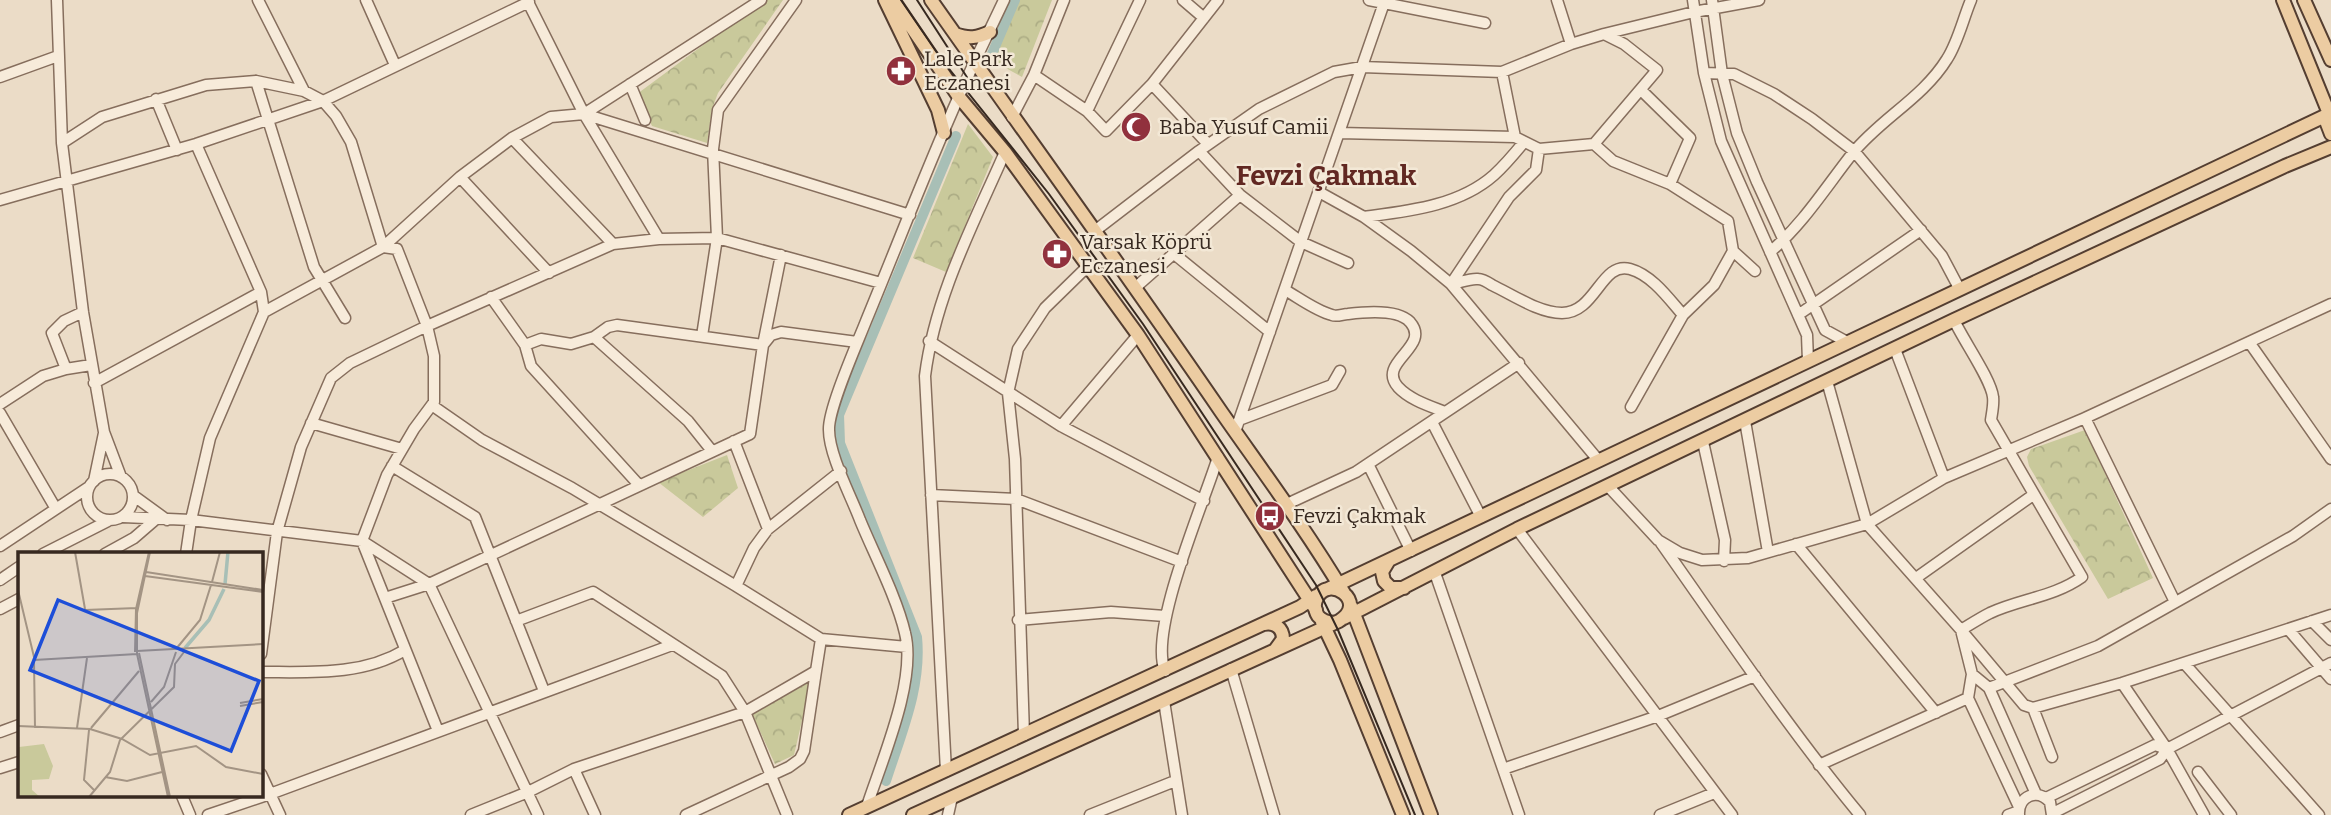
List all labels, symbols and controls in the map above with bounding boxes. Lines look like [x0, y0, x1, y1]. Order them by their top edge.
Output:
place label: Lale Park Eczanesi [924, 46, 1013, 96]
pharmacy icon: Lale Park Eczanesi [884, 54, 918, 88]
mosque icon: Baba Yusuf Camii [1119, 110, 1153, 144]
place label: Baba Yusuf Camii [1159, 114, 1329, 140]
district label: Fevzi Çakmak [1236, 159, 1417, 192]
place label: Varsak Köprü Eczanesi [1080, 229, 1212, 279]
pharmacy icon: Varsak Köprü Eczanesi [1040, 237, 1074, 271]
bus stop icon: Fevzi Çakmak [1253, 499, 1287, 533]
place label: Fevzi Çakmak [1293, 503, 1426, 529]
inset map [18, 552, 262, 798]

